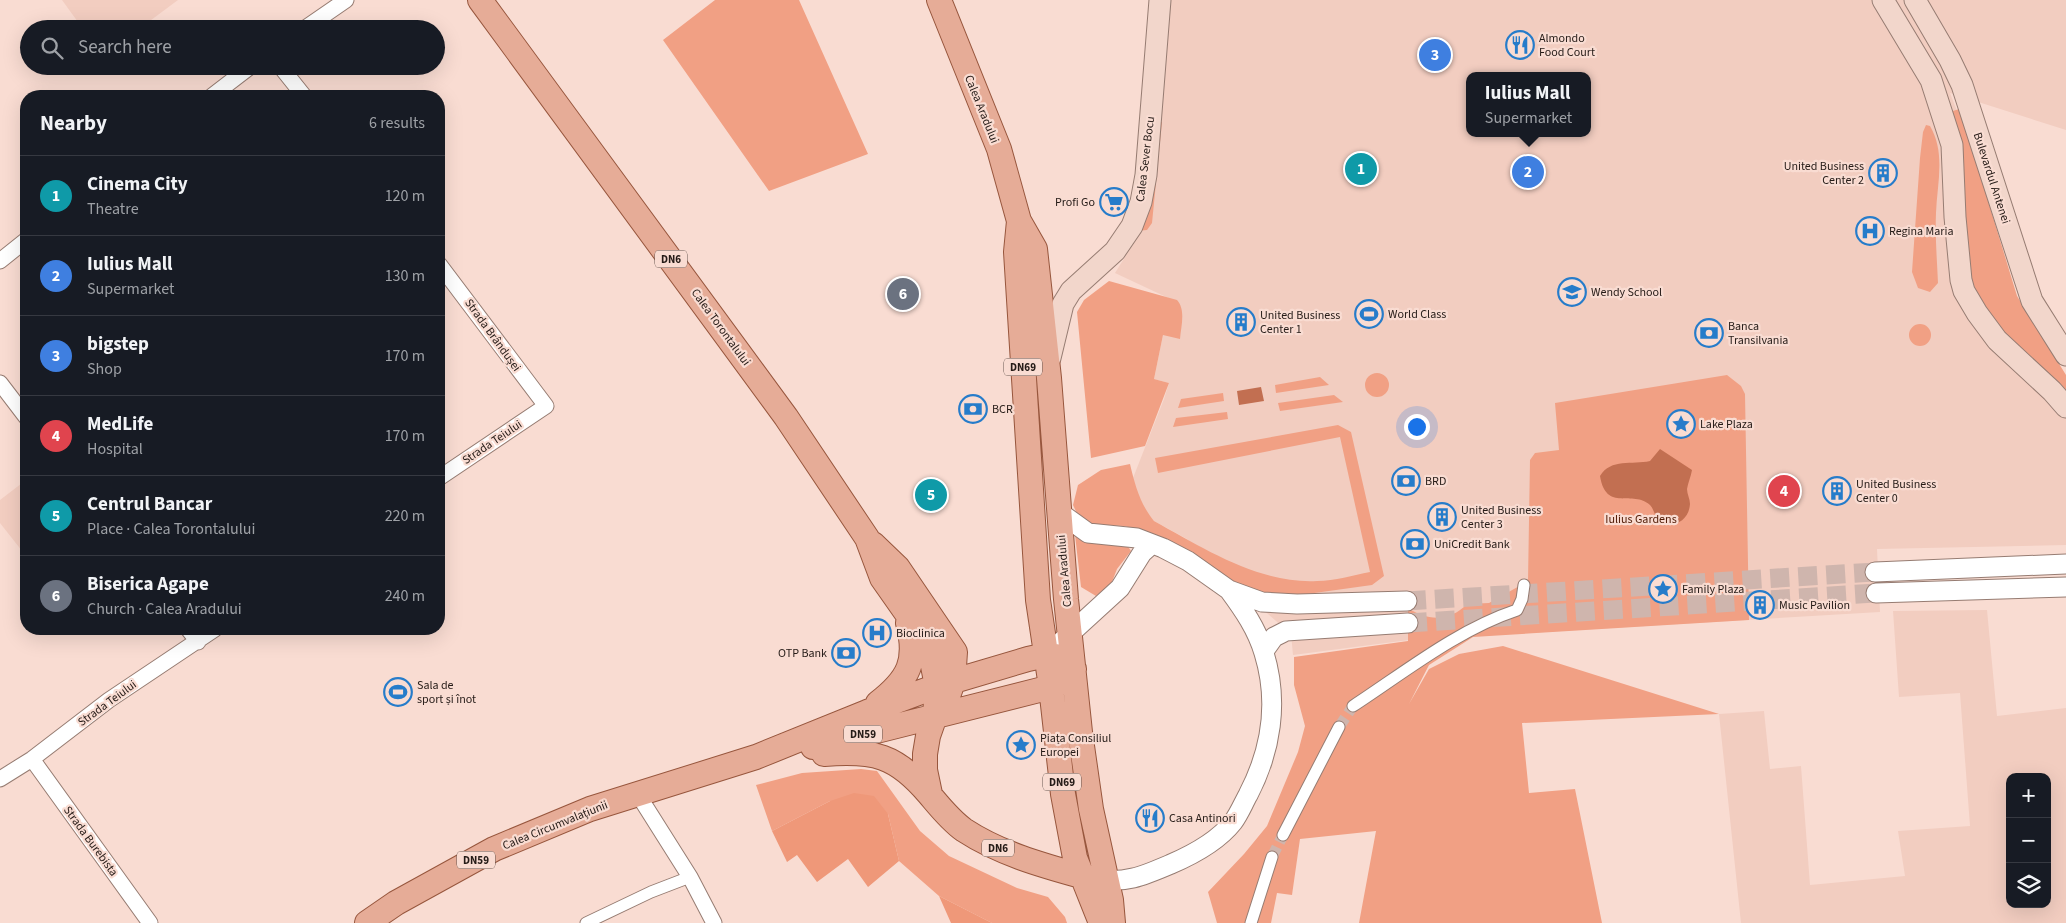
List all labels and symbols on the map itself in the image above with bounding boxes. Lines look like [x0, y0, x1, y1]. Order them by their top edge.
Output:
restaurant icon: Almondo Food Court [1505, 30, 1535, 60]
place label: Almondo Food Court [1539, 30, 1595, 61]
pin: 3 [1419, 36, 1451, 74]
street label: Calea Aradului [960, 72, 1003, 146]
street label: Calea Sever Bocu [1132, 115, 1159, 203]
street label: Bulevardul Antenei [1969, 130, 2014, 226]
pin: 1 [1345, 150, 1377, 188]
pin: 2 [1512, 153, 1544, 191]
place label: United Business Center 2 [1784, 158, 1864, 189]
building icon: United Business Center 2 [1868, 158, 1898, 188]
supermarket icon: Profi Go [1099, 187, 1129, 217]
place label: Profi Go [1055, 194, 1095, 211]
hospital icon: Regina Maria [1855, 216, 1885, 246]
place label: Regina Maria [1889, 223, 1954, 240]
road number: DN6 [655, 250, 687, 268]
pin: 6 [887, 275, 919, 313]
school or university icon: Wendy School [1557, 277, 1587, 307]
place label: Wendy School [1591, 284, 1662, 301]
street label: Calea Torontalului [687, 285, 754, 369]
street label: Strada Brândușei [460, 296, 525, 375]
sports icon: World Class [1354, 299, 1384, 329]
place label: World Class [1388, 306, 1446, 323]
building icon: United Business Center 1 [1226, 307, 1256, 337]
place label: United Business Center 1 [1260, 307, 1340, 338]
bank icon: Banca Transilvania [1694, 318, 1724, 348]
place label: Banca Transilvania [1728, 318, 1788, 349]
road number: DN69 [1004, 358, 1042, 376]
bank icon: BCR [958, 394, 988, 424]
place label: BCR [992, 401, 1013, 418]
place icon: Lake Plaza [1666, 409, 1696, 439]
your location [1404, 414, 1430, 440]
street label: Strada Teiului [459, 416, 526, 469]
place label: Lake Plaza [1700, 416, 1753, 433]
bank icon: BRD [1391, 466, 1421, 496]
pin: 4 [1768, 472, 1800, 510]
place label: BRD [1425, 473, 1446, 490]
pin: 5 [915, 476, 947, 514]
building icon: United Business Center 0 [1822, 476, 1852, 506]
place label: United Business Center 0 [1856, 476, 1936, 507]
building icon: United Business Center 3 [1427, 502, 1457, 532]
place label: United Business Center 3 [1461, 502, 1541, 533]
park label: Iulius Gardens [1605, 511, 1677, 528]
bank icon: UniCredit Bank [1400, 529, 1430, 559]
street label: Calea Aradului [1053, 534, 1076, 608]
place label: UniCredit Bank [1434, 536, 1510, 553]
place icon: Family Plaza [1648, 574, 1678, 604]
place label: Family Plaza [1682, 581, 1744, 598]
building icon: Music Pavilion [1745, 590, 1775, 620]
place label: Music Pavilion [1779, 597, 1850, 614]
hospital icon: Bioclinica [862, 618, 892, 648]
place label: Bioclinica [896, 625, 945, 642]
bank icon: OTP Bank [831, 638, 861, 668]
place label: OTP Bank [778, 645, 827, 662]
street label: Strada Teiului [74, 676, 140, 731]
sports icon: Sala de sport și înot [383, 677, 413, 707]
place label: Sala de sport și înot [417, 677, 476, 708]
road number: DN59 [844, 726, 882, 742]
place icon: Piața Consiliul Europei [1006, 730, 1036, 760]
place label: Piața Consiliul Europei [1040, 730, 1111, 761]
road number: DN69 [1043, 774, 1081, 790]
street label: Calea Circumvalațiunii [500, 797, 610, 854]
street label: Strada Burebista [59, 803, 122, 880]
restaurant icon: Casa Antinori [1135, 803, 1165, 833]
place label: Casa Antinori [1169, 810, 1236, 827]
road number: DN6 [982, 840, 1014, 856]
road number: DN59 [457, 852, 495, 868]

